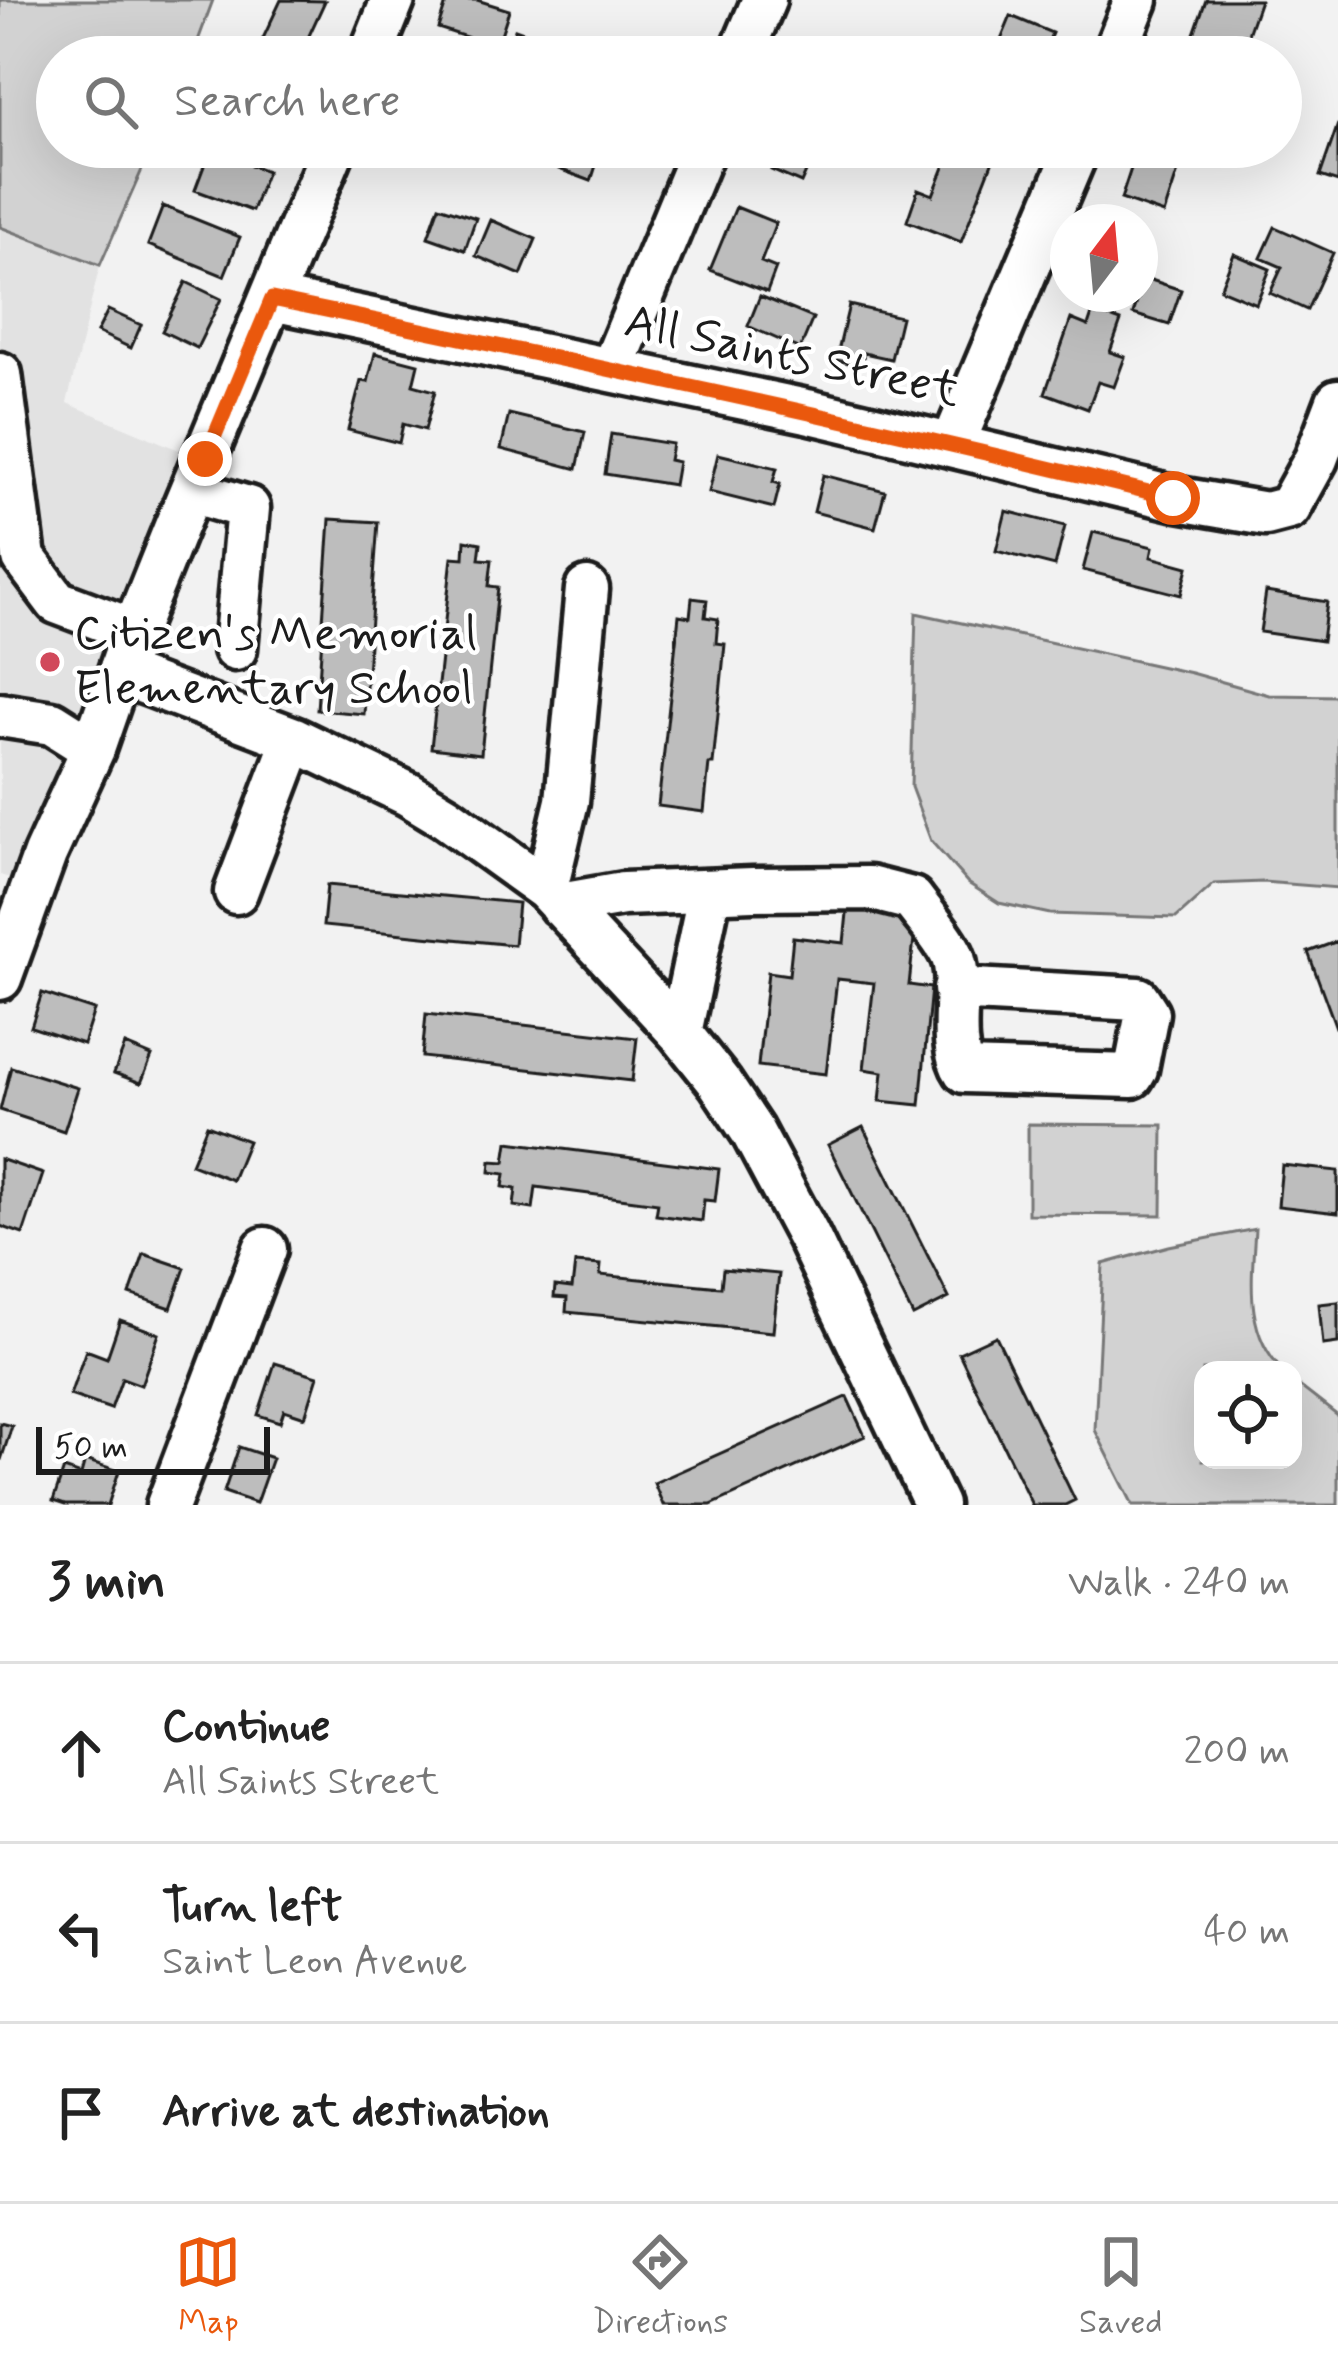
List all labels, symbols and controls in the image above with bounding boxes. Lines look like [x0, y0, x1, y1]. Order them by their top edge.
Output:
search box [36, 36, 1302, 168]
icon: search [78, 69, 144, 135]
text: Search here [174, 73, 401, 132]
north arrow [1050, 204, 1158, 312]
street label: All Saints Street [619, 291, 965, 423]
route end [178, 432, 232, 486]
route start [1146, 471, 1200, 525]
place label: Citizen's Memorial Elementary School [74, 603, 477, 721]
marker: Citizen's Memorial Elementary School [37, 649, 63, 675]
map controls [1194, 1361, 1302, 1469]
button: locate [1194, 1361, 1302, 1469]
scale bar [36, 1421, 270, 1474]
text: 50 m [54, 1426, 128, 1470]
text: 3 min [48, 1550, 166, 1616]
text: Walk · 240 m [1068, 1558, 1290, 1609]
text: Continue [162, 1698, 330, 1757]
icon: ahead [48, 1720, 114, 1786]
text: 200 m [1184, 1727, 1290, 1778]
text: All Saints Street [162, 1757, 439, 1808]
text: Turn left [162, 1878, 342, 1937]
icon: left [48, 1900, 114, 1966]
text: 40 m [1203, 1907, 1290, 1958]
text: Saint Leon Avenue [162, 1937, 467, 1988]
icon: arrive [48, 2080, 114, 2146]
text: Arrive at destination [162, 2083, 550, 2142]
tab: Map [175, 2229, 241, 2345]
tab: Directions [592, 2229, 728, 2345]
tab: Saved [1079, 2229, 1163, 2345]

